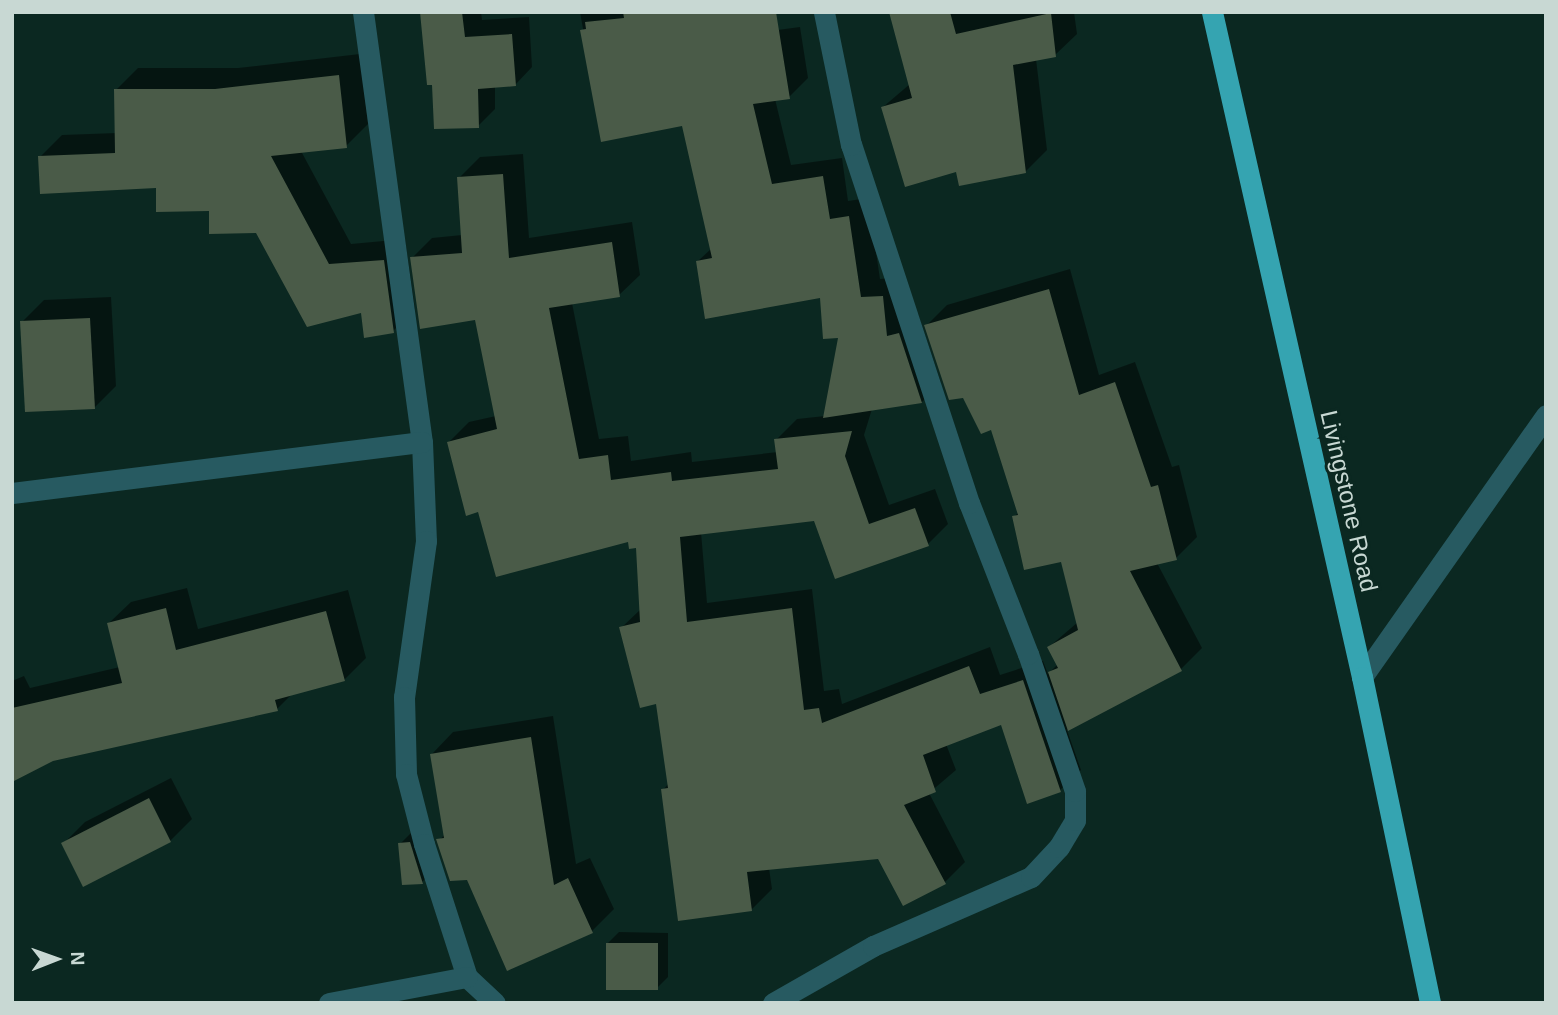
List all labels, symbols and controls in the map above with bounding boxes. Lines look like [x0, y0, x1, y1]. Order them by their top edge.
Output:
street label: Livingstone Road [1314, 407, 1384, 595]
north arrow [21, 924, 91, 994]
text: N [67, 952, 88, 966]

